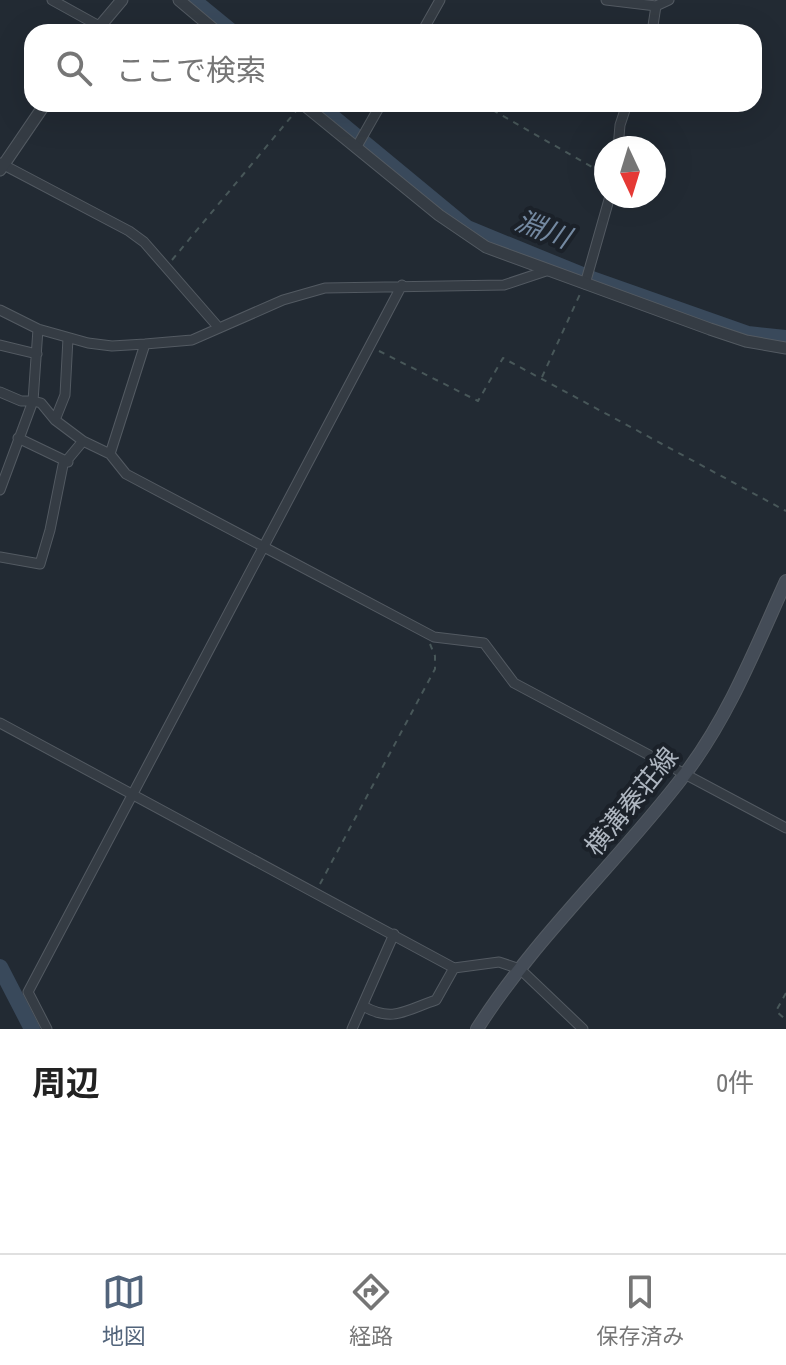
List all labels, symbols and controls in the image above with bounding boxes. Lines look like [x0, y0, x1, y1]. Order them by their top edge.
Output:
search box [24, 24, 762, 112]
icon: search [52, 46, 96, 90]
text: ここで検索 [116, 50, 266, 90]
north arrow [594, 136, 666, 208]
water label: 淵川 [510, 201, 579, 258]
street label: 横溝秦荘線 [576, 739, 686, 863]
text: 周辺 [32, 1060, 100, 1106]
text: 0件 [716, 1065, 754, 1100]
tab: 地図 [102, 1270, 146, 1351]
tab: 経路 [349, 1270, 393, 1351]
tab: 保存済み [596, 1270, 684, 1351]

